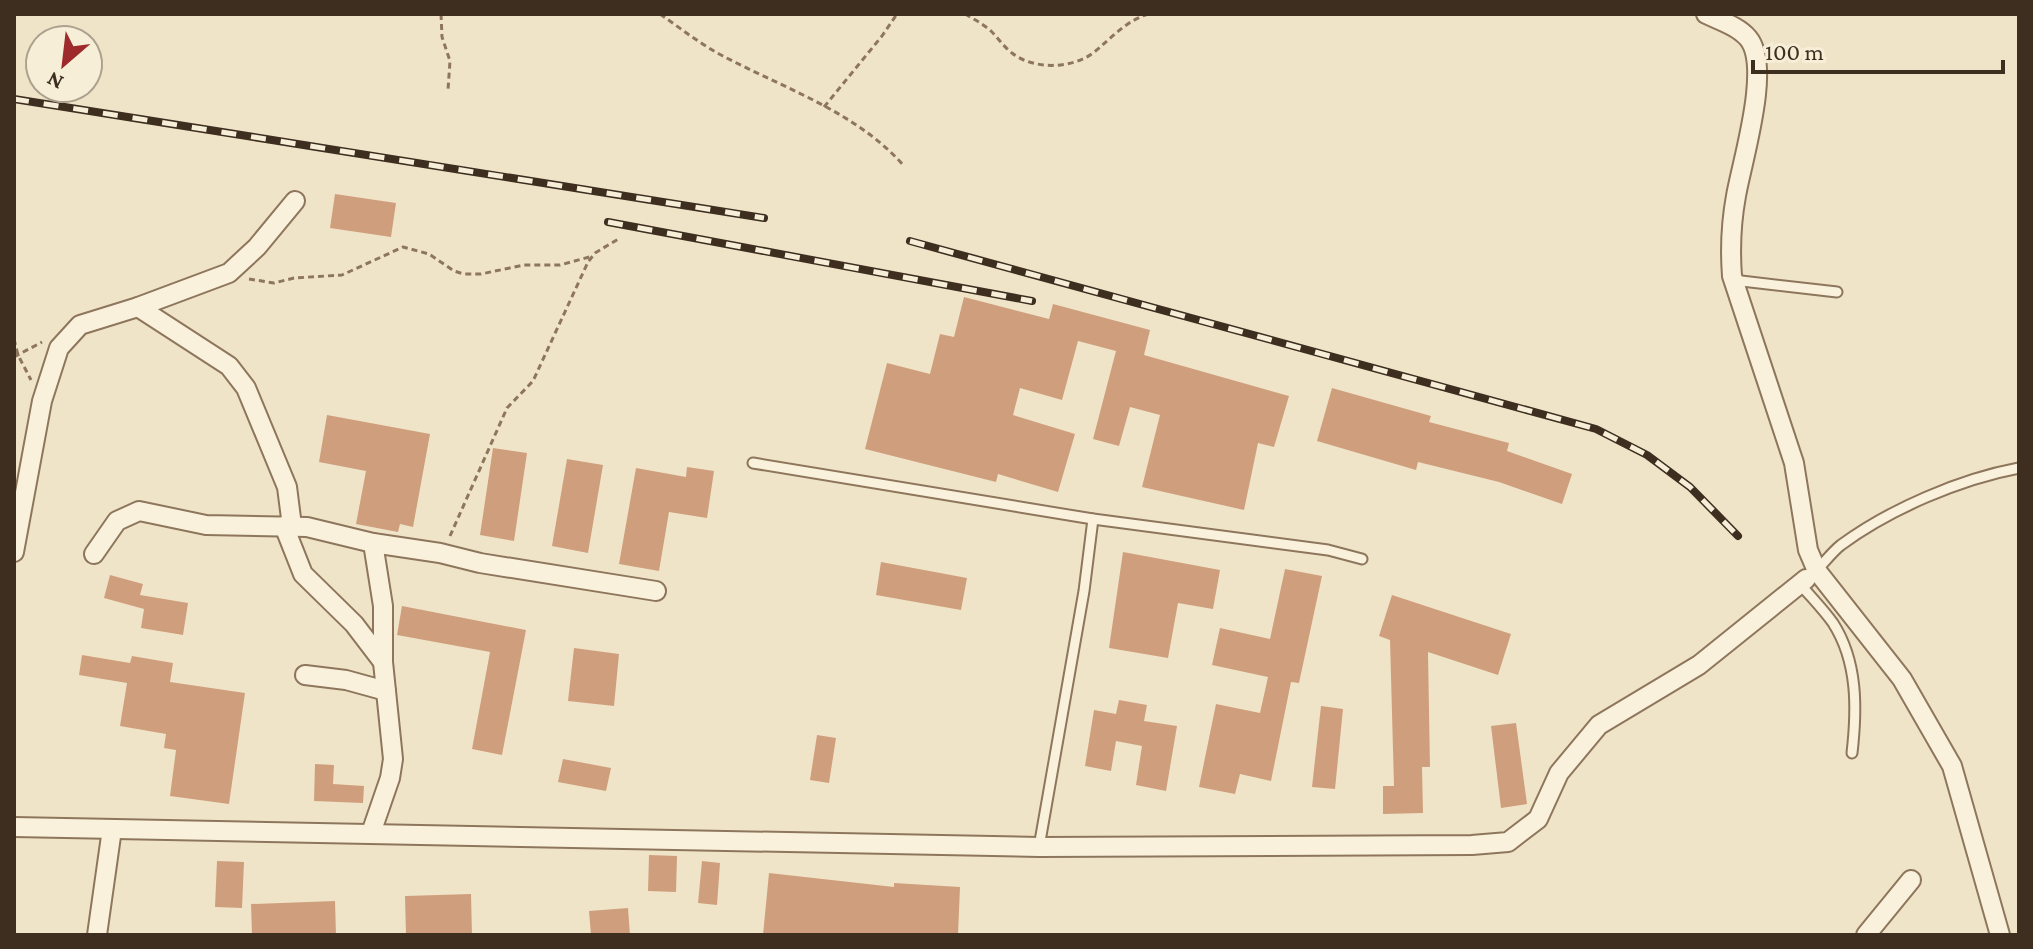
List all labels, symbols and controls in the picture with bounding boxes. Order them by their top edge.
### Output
north arrow [24,24,104,104]
scale bar [1753,24,2003,74]
text: 100 m [1765,38,1824,65]
text: N [42,67,67,96]

